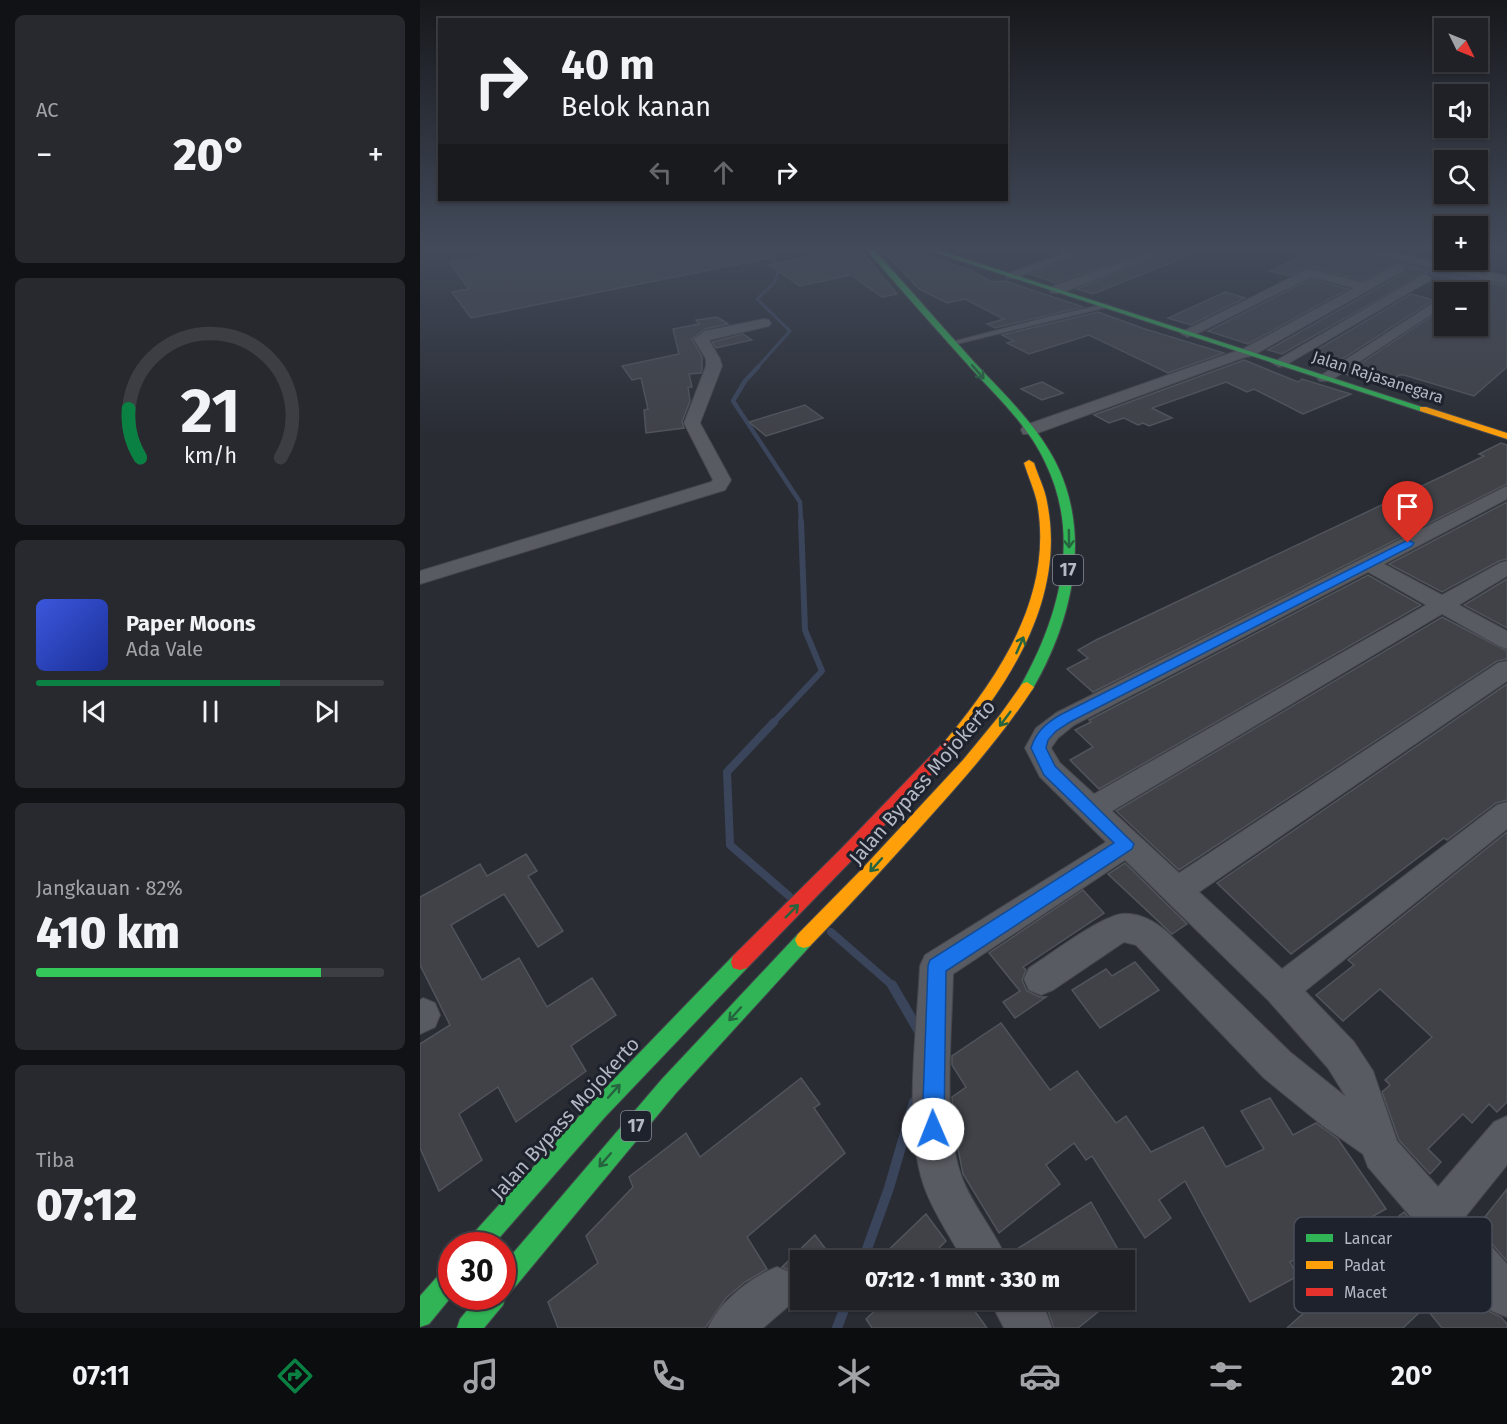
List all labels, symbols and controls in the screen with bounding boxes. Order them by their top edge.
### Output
north arrow [1434,18,1488,72]
map controls [1434,18,1488,336]
text: 40 m [561,40,655,90]
icon: right [462,42,540,120]
button: sound [1434,84,1488,138]
text: Belok kanan [561,91,711,123]
text: AC [36,98,58,122]
text: 20° [173,128,247,182]
text: − [36,135,53,175]
text: + [368,135,384,175]
button: search [1434,150,1488,204]
icon: left [644,156,677,189]
icon: ahead [707,156,740,189]
icon: right [770,156,803,189]
button: + [1434,216,1488,270]
button: − [1434,282,1488,336]
street label: Jalan Rajasanegara [1310,347,1446,407]
one-way arrow [971,365,985,380]
text: 21 [180,375,240,450]
text: km/h [183,444,237,470]
pin [1382,481,1433,543]
icon: arrive [1391,490,1424,523]
one-way arrow [1063,528,1075,548]
road number: 17 [1053,555,1083,585]
text: Paper Moons [126,610,256,637]
text: Ada Vale [126,637,203,661]
one-way arrow [1015,637,1027,655]
icon: previous [78,695,111,728]
icon: pause [194,695,227,728]
icon: next [310,695,343,728]
street label: Jalan Bypass Mojokerto [844,695,1000,869]
one-way arrow [999,711,1012,727]
one-way arrow [869,857,883,872]
text: Jangkauan · 82% [36,876,183,900]
one-way arrow [784,903,799,918]
text: 410 km [36,906,180,960]
one-way arrow [728,1007,742,1022]
street label: Jalan Bypass Mojokerto [486,1032,644,1204]
one-way arrow [607,1084,621,1099]
position arrow [901,1097,965,1161]
road number: 17 [621,1111,651,1141]
text: Tiba [36,1148,75,1172]
one-way arrow [598,1152,612,1167]
text: 07:12 [36,1178,137,1232]
legend [1294,1217,1492,1313]
text: Lancar [1344,1229,1393,1248]
speed limit sign: 30 [438,1232,516,1310]
text: Padat [1344,1256,1385,1275]
text: 07:12 · 1 mnt · 330 m [865,1266,1060,1293]
text: Macet [1344,1283,1387,1302]
icon: directions [274,1355,316,1397]
icon: music [460,1355,502,1397]
icon: phone [647,1355,689,1397]
icon: climate [833,1355,875,1397]
icon: car [1019,1355,1061,1397]
icon: filters [1205,1355,1247,1397]
text: 07:11 [72,1360,130,1392]
text: 20° [1391,1360,1435,1392]

